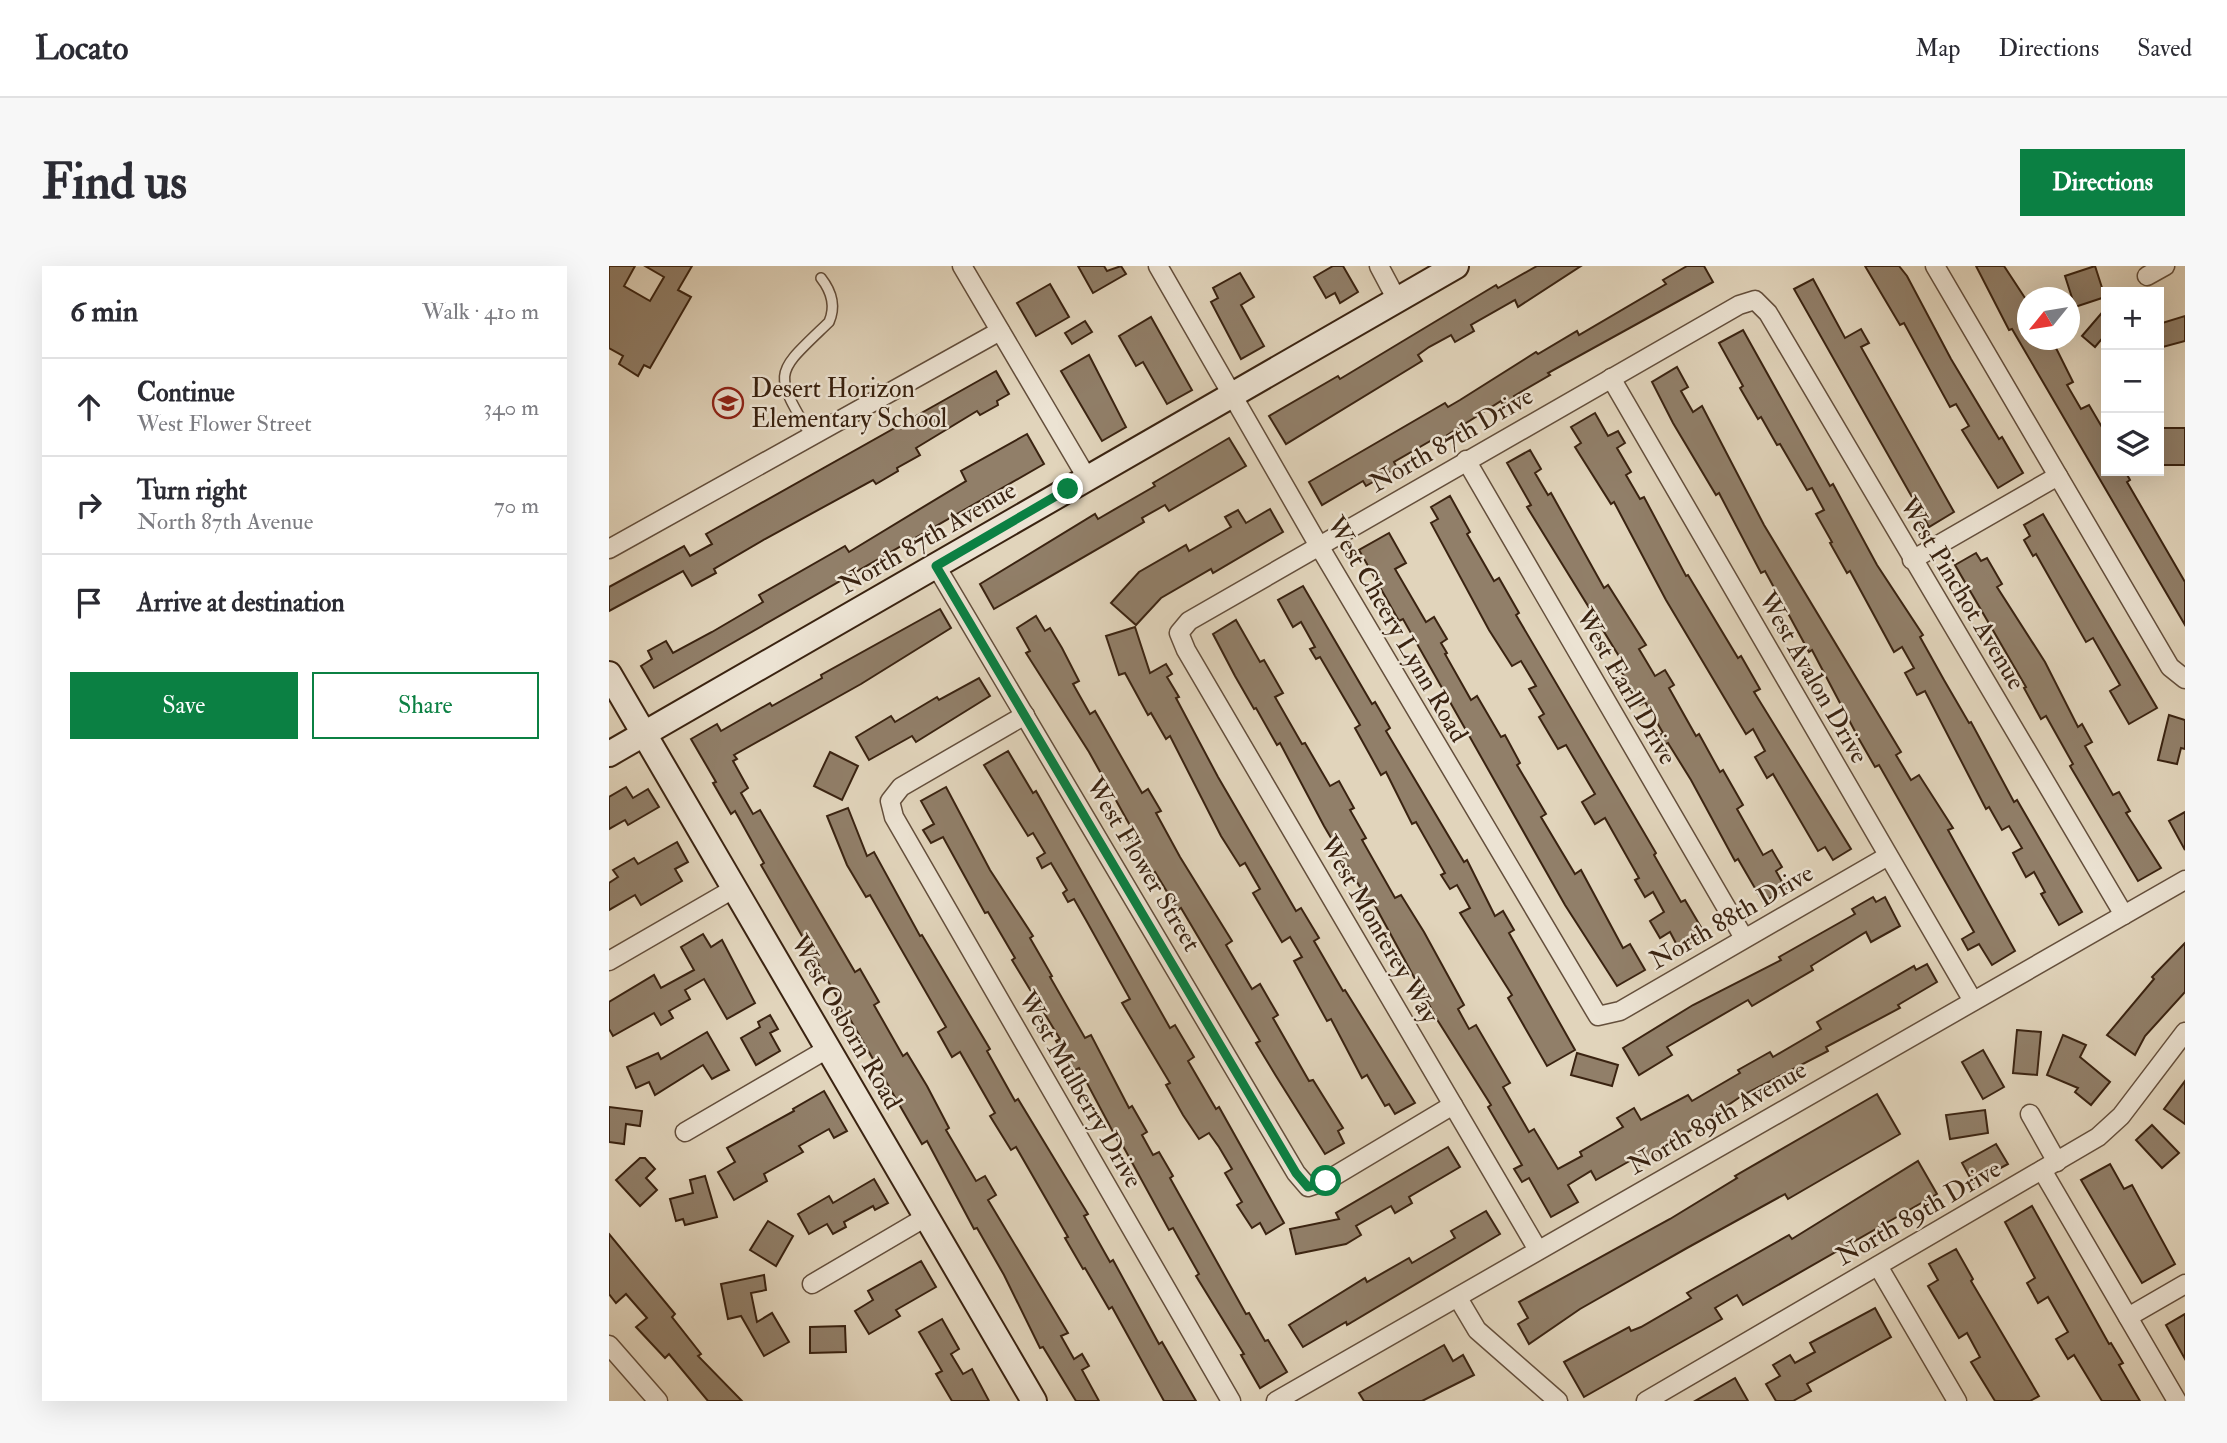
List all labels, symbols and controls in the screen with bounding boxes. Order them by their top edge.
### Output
text: Locato [35,28,128,69]
text: Map [1915,33,1960,64]
text: Directions [1998,33,2099,64]
text: Saved [2137,33,2192,64]
button: Directions [2020,149,2185,216]
text: Find us [42,152,187,213]
north arrow [2017,287,2080,350]
map controls [2101,287,2164,476]
button: + [2101,287,2164,350]
text: 6 min [70,293,138,330]
text: Walk · 410 m [422,297,539,326]
button: − [2101,350,2164,413]
place label: Desert Horizon Elementary School [751,373,948,435]
text: Continue [137,377,235,409]
street label: North 87th Drive [1364,380,1539,500]
school or university icon: Desert Horizon Elementary School [711,386,745,420]
icon: ahead [70,388,108,426]
text: 340 m [483,393,539,422]
text: West Flower Street [137,409,312,438]
button: layers [2101,413,2164,476]
route end [1052,473,1083,504]
street label: North 87th Avenue [833,474,1022,602]
text: Turn right [137,475,247,507]
icon: right [70,486,108,524]
text: 70 m [494,491,539,520]
street label: West Pinchot Avenue [1892,491,2032,696]
text: North 87th Avenue [137,507,313,536]
street label: West Cheery Lynn Road [1319,510,1475,748]
icon: arrive [70,584,108,622]
street label: West Avalon Drive [1751,585,1875,769]
text: Arrive at destination [137,587,345,619]
street label: West Earll Drive [1568,602,1684,770]
button: Save [70,672,298,739]
button: Share [312,672,539,739]
street label: West Flower Street [1078,771,1208,957]
street label: West Monterey Way [1312,829,1446,1029]
street label: North 88th Drive [1644,857,1819,977]
street label: West Osborn Road [783,929,909,1116]
street label: West Mulberry Drive [1010,985,1150,1194]
street label: North 89th Avenue [1623,1054,1813,1182]
street label: North 89th Drive [1830,1153,2007,1273]
route start [1310,1165,1341,1196]

